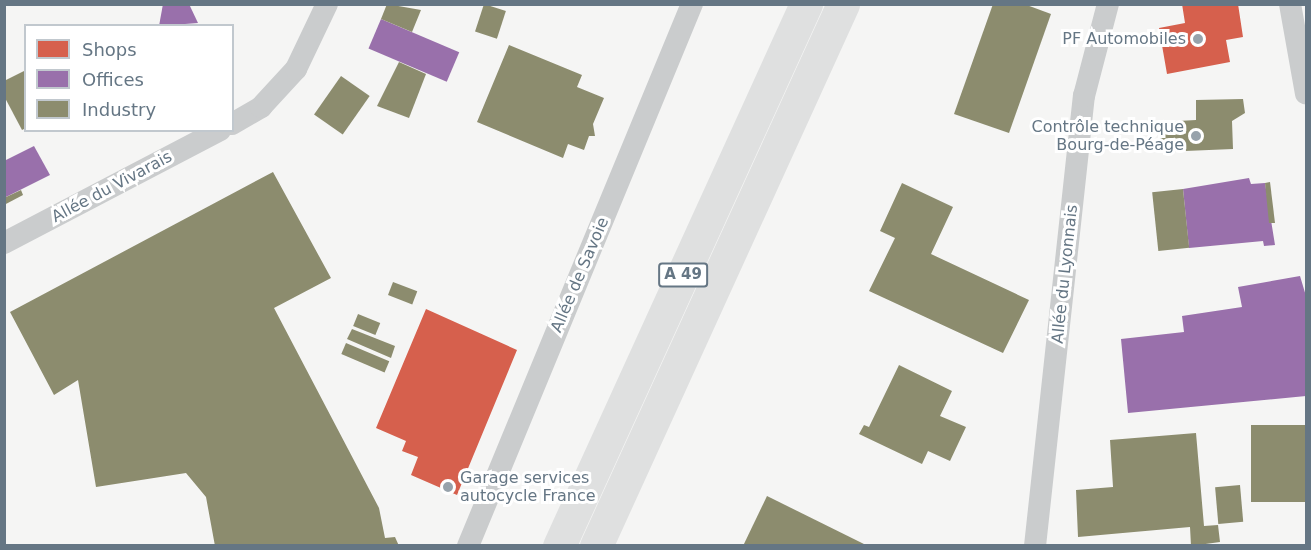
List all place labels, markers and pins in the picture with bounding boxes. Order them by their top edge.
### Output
place label: PF Automobiles [1062,29,1186,49]
marker: PF Automobiles [1191,32,1205,46]
place label: Contrôle technique Bourg-de-Péage [1031,117,1184,155]
marker: Contrôle technique Bourg-de-Péage [1189,129,1203,143]
place label: Garage services autocycle France [460,468,596,506]
marker: Garage services autocycle France [441,480,455,494]

